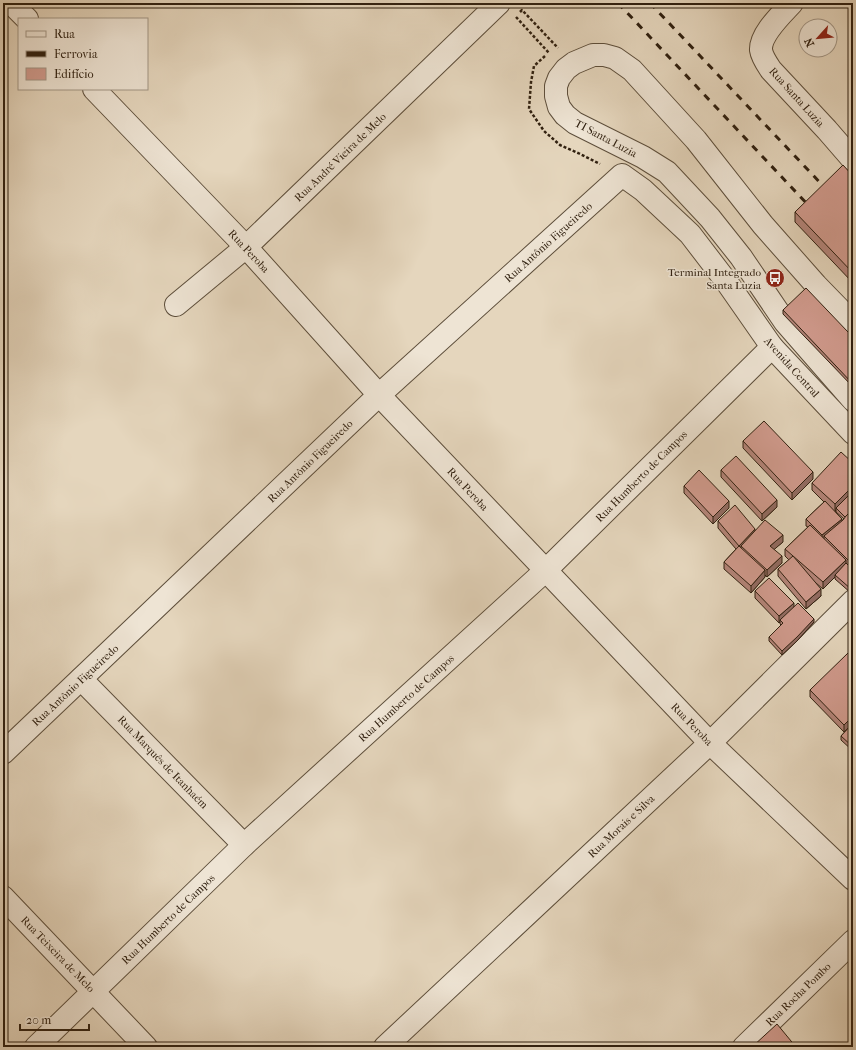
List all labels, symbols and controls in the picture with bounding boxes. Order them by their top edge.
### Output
legend [18,18,148,90]
north arrow [798,18,838,58]
text: Rua [54,27,75,41]
text: N [802,35,817,49]
text: Ferrovia [54,47,98,61]
street label: Rua Santa Luzia [766,65,827,131]
text: Edifício [54,67,94,81]
street label: Rua André Vieira de Melo [292,110,389,204]
street label: TI Santa Luzia [572,117,640,161]
street label: Rua Antônio Figueiredo [502,199,595,285]
street label: Rua Peroba [225,227,273,276]
place label: Terminal Integrado Santa Luzia [668,266,762,292]
bus stop icon: Terminal Integrado Santa Luzia [764,267,786,289]
street label: Avenida Central [761,334,822,400]
street label: Rua Antônio Figueiredo [265,417,356,505]
street label: Rua Humberto de Campos [593,428,690,525]
street label: Rua Peroba [444,465,492,514]
street label: Rua Antônio Figueiredo [29,642,122,729]
street label: Rua Humberto de Campos [356,652,457,745]
street label: Rua Peroba [668,700,716,749]
street label: Rua Marquês de Itanhaém [115,713,211,812]
street label: Rua Morais e Silva [585,792,658,861]
street label: Rua Humberto de Campos [119,872,218,967]
street label: Rua Teixeira de Melo [18,914,98,995]
street label: Rua Rocha Pombo [763,960,834,1029]
scale bar [20,1006,89,1032]
text: 20 m [26,1013,51,1027]

